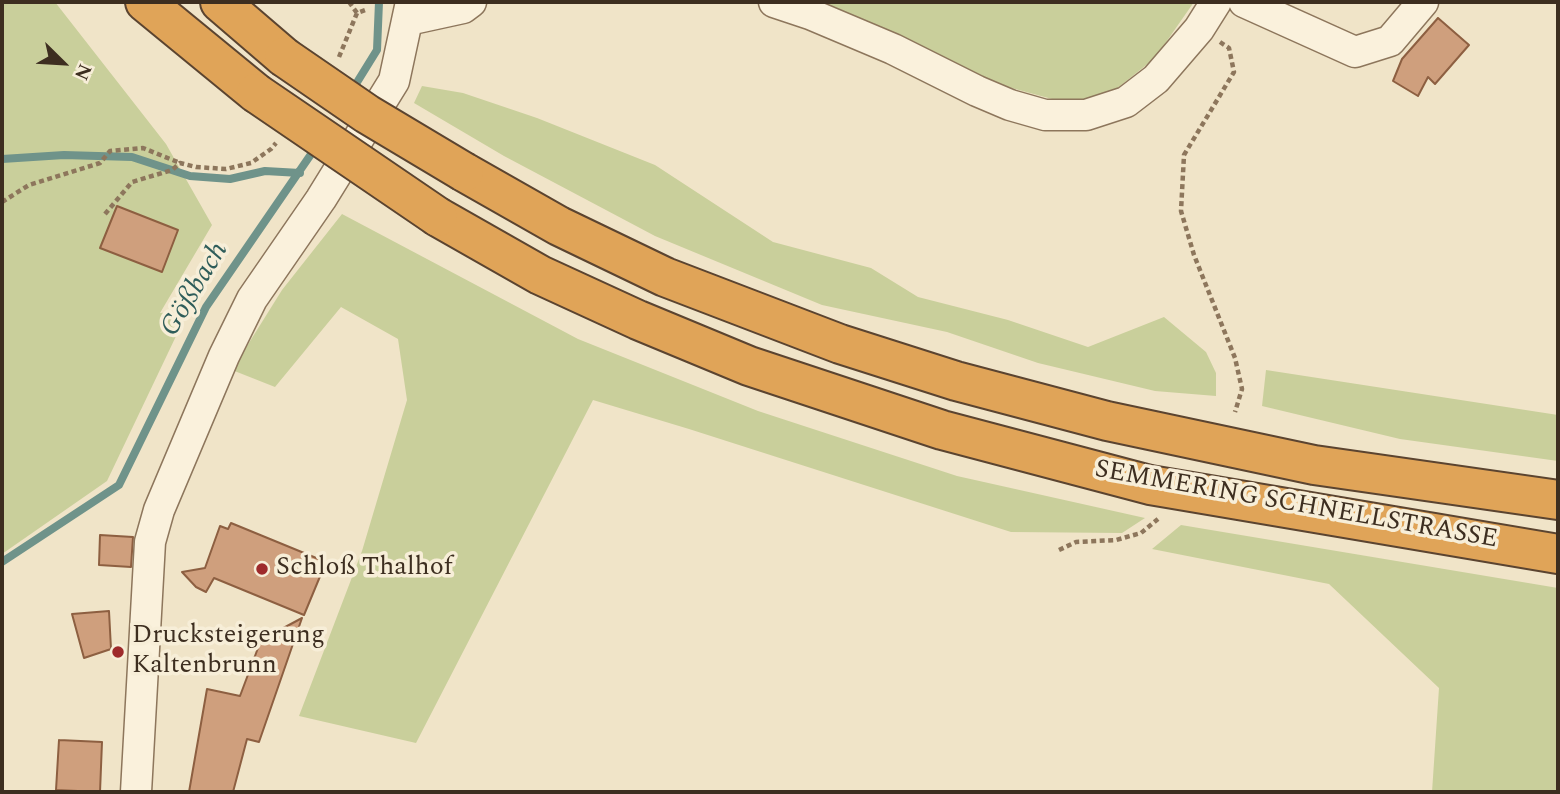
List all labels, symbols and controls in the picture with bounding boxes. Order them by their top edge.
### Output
north arrow [28,28,98,98]
text: N [66,59,99,85]
water label: Gößbach [155,237,237,343]
street label: SEMMERING SCHNELLSTRASSE [1092,455,1500,557]
place label: Schloß Thalhof [276,553,453,585]
marker: Schloß Thalhof [254,561,270,577]
place label: Drucksteigerung Kaltenbrunn [132,621,325,682]
marker: Drucksteigerung Kaltenbrunn [110,644,126,660]

